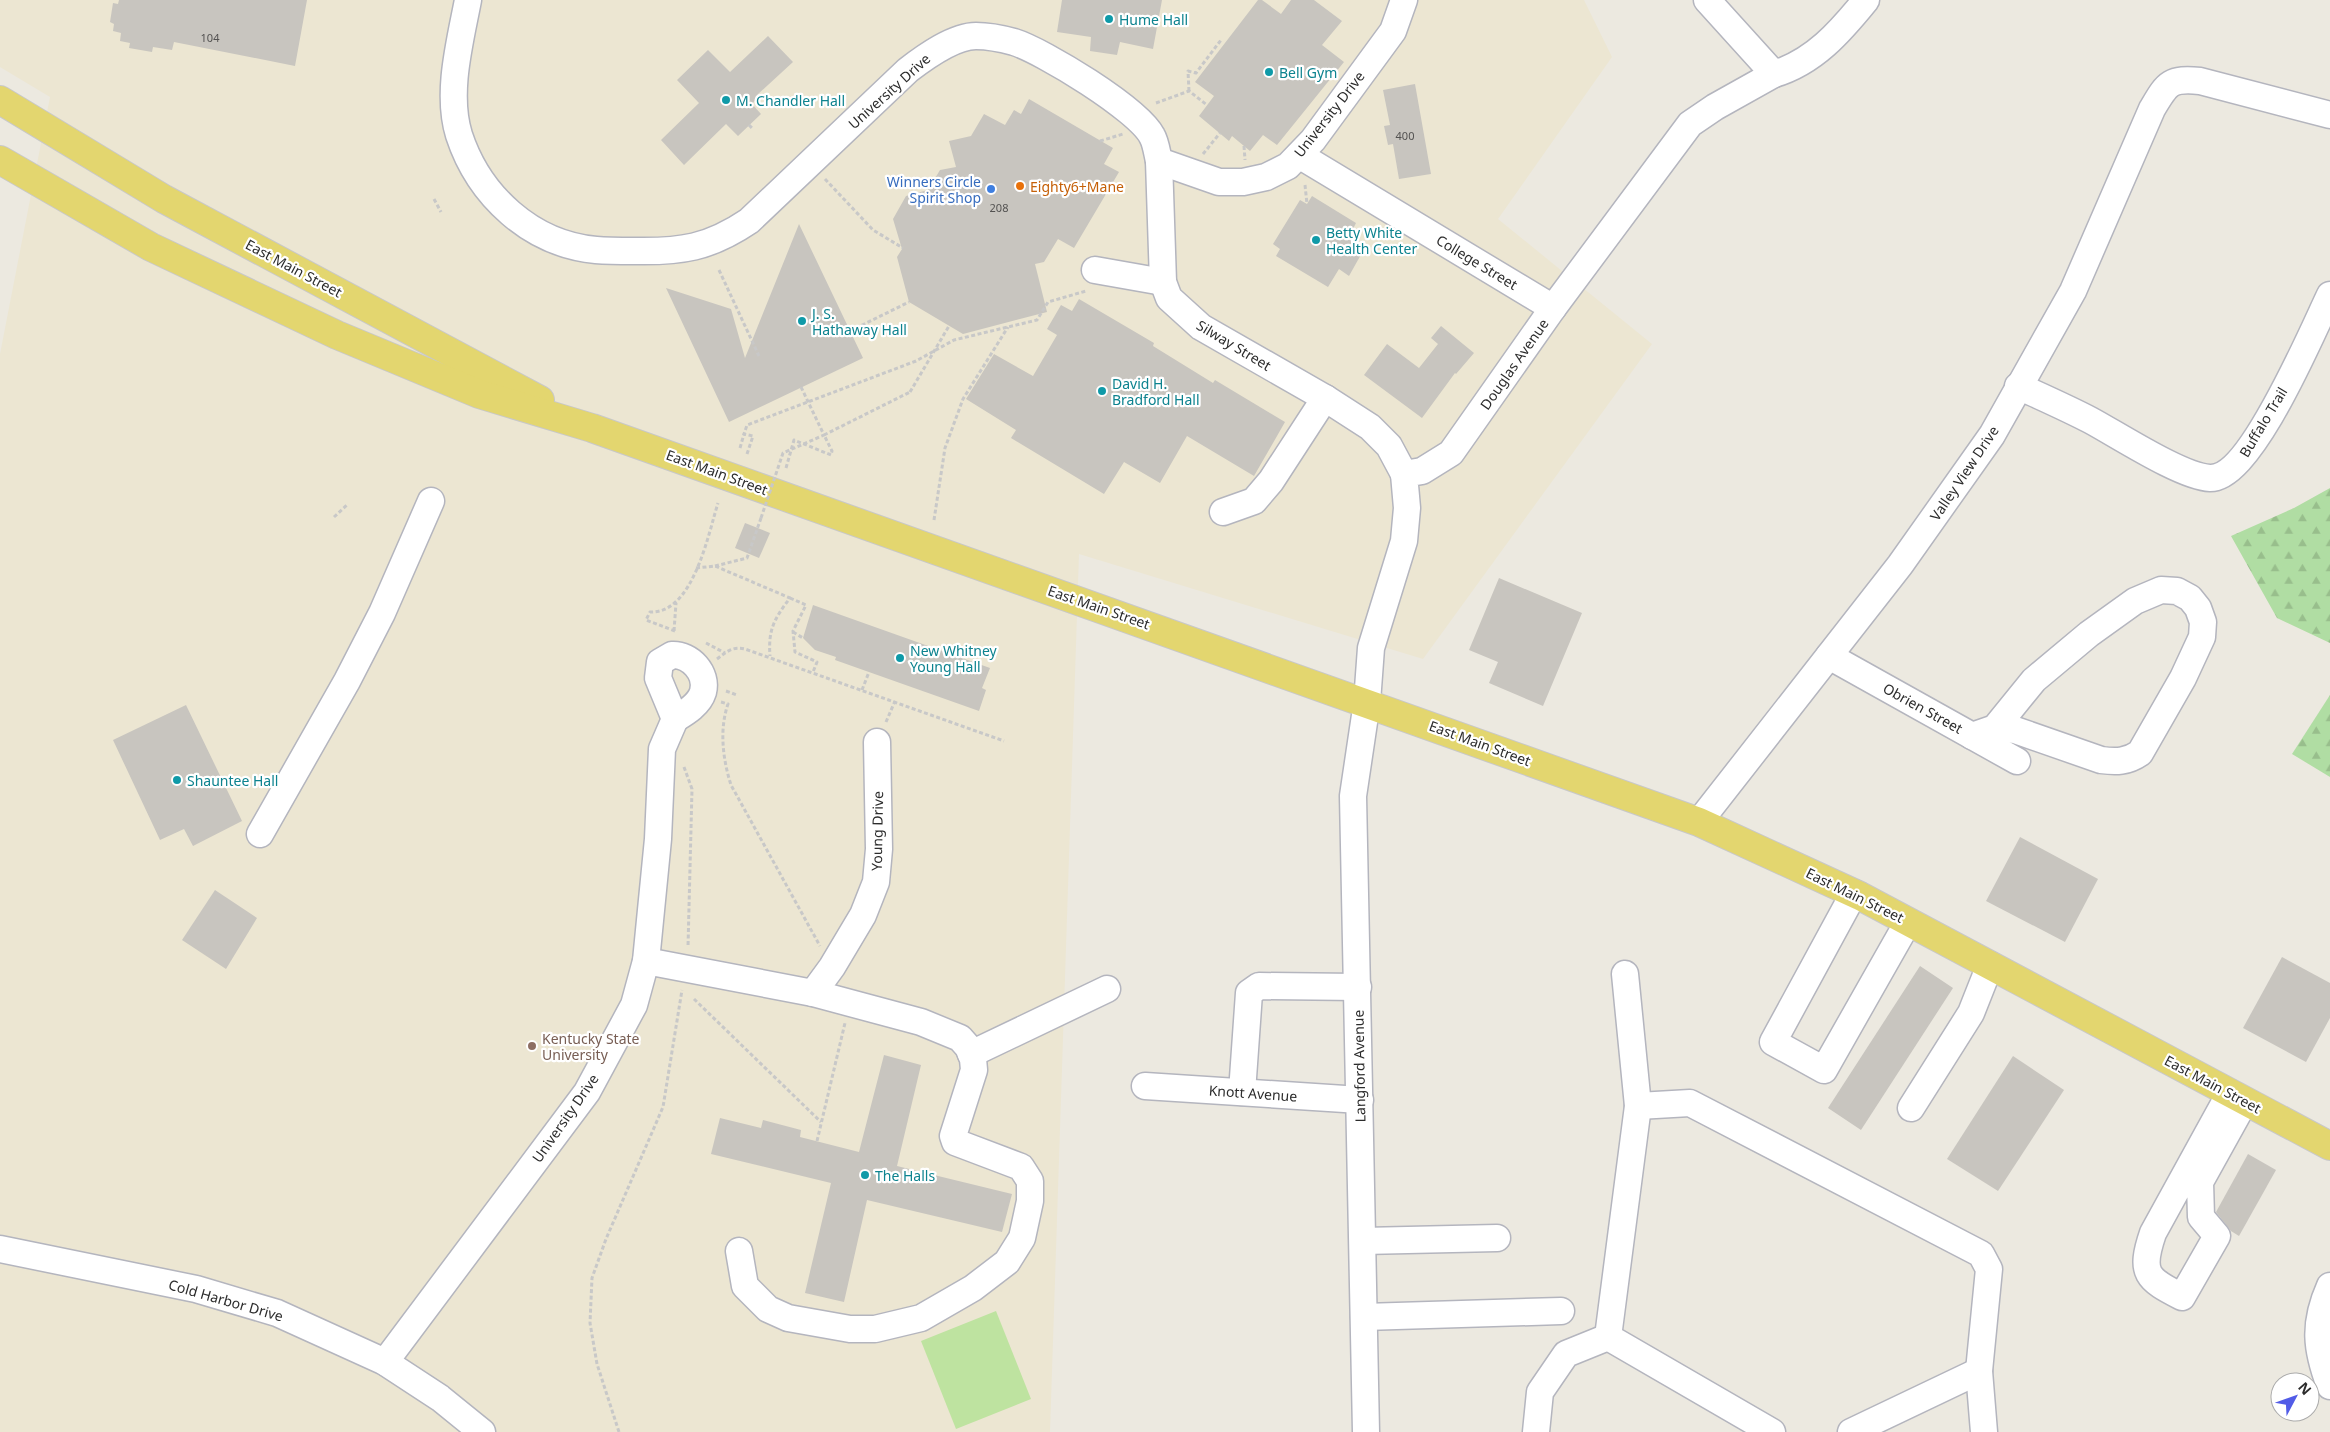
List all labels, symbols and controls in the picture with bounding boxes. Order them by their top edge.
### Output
place label: Hume Hall [1119,10,1188,29]
marker: Hume Hall [1103,13,1115,25]
house number: 104 [201,30,220,45]
street label: University Drive [844,49,934,133]
place label: Bell Gym [1279,63,1337,82]
marker: Bell Gym [1263,66,1275,78]
street label: University Drive [1289,67,1369,161]
place label: M. Chandler Hall [736,91,845,110]
marker: M. Chandler Hall [720,94,732,106]
house number: 400 [1396,128,1414,143]
place label: Winners Circle Spirit Shop [887,172,981,207]
place label: Eighty6+Mane [1030,177,1124,196]
marker: Eighty6+Mane [1014,180,1026,192]
marker: Winners Circle Spirit Shop [985,183,997,195]
house number: 208 [990,200,1008,215]
place label: Betty White Health Center [1326,223,1417,258]
street label: College Street [1433,230,1521,294]
marker: Betty White Health Center [1310,234,1322,246]
street label: East Main Street [242,235,346,301]
place label: J. S. Hathaway Hall [810,304,907,339]
marker: J. S. Hathaway Hall [796,315,808,327]
street label: Silway Street [1193,315,1275,375]
street label: Douglas Avenue [1476,315,1553,413]
place label: David H. Bradford Hall [1112,374,1200,409]
street label: Buffalo Trail [2235,383,2291,461]
marker: David H. Bradford Hall [1096,385,1108,397]
street label: Valley View Drive [1925,422,2003,524]
street label: East Main Street [664,445,770,499]
street label: East Main Street [1046,581,1152,633]
place label: New Whitney Young Hall [910,641,998,676]
marker: New Whitney Young Hall [894,652,906,664]
street label: Obrien Street [1880,678,1966,738]
street label: East Main Street [1427,716,1533,770]
place label: Shauntee Hall [187,771,278,790]
marker: Shauntee Hall [171,774,183,786]
street label: Young Drive [867,791,887,871]
street label: East Main Street [1803,863,1907,927]
street label: Langford Avenue [1349,1009,1369,1122]
place label: Kentucky State University [542,1029,640,1064]
marker: Kentucky State University [526,1040,538,1052]
street label: East Main Street [2161,1051,2265,1117]
street label: University Drive [527,1070,603,1166]
street label: Knott Avenue [1208,1080,1298,1106]
place label: The Halls [875,1166,935,1185]
marker: The Halls [859,1169,871,1181]
street label: Cold Harbor Drive [167,1275,286,1325]
north arrow [2270,1372,2320,1422]
text: N [2294,1378,2316,1399]

